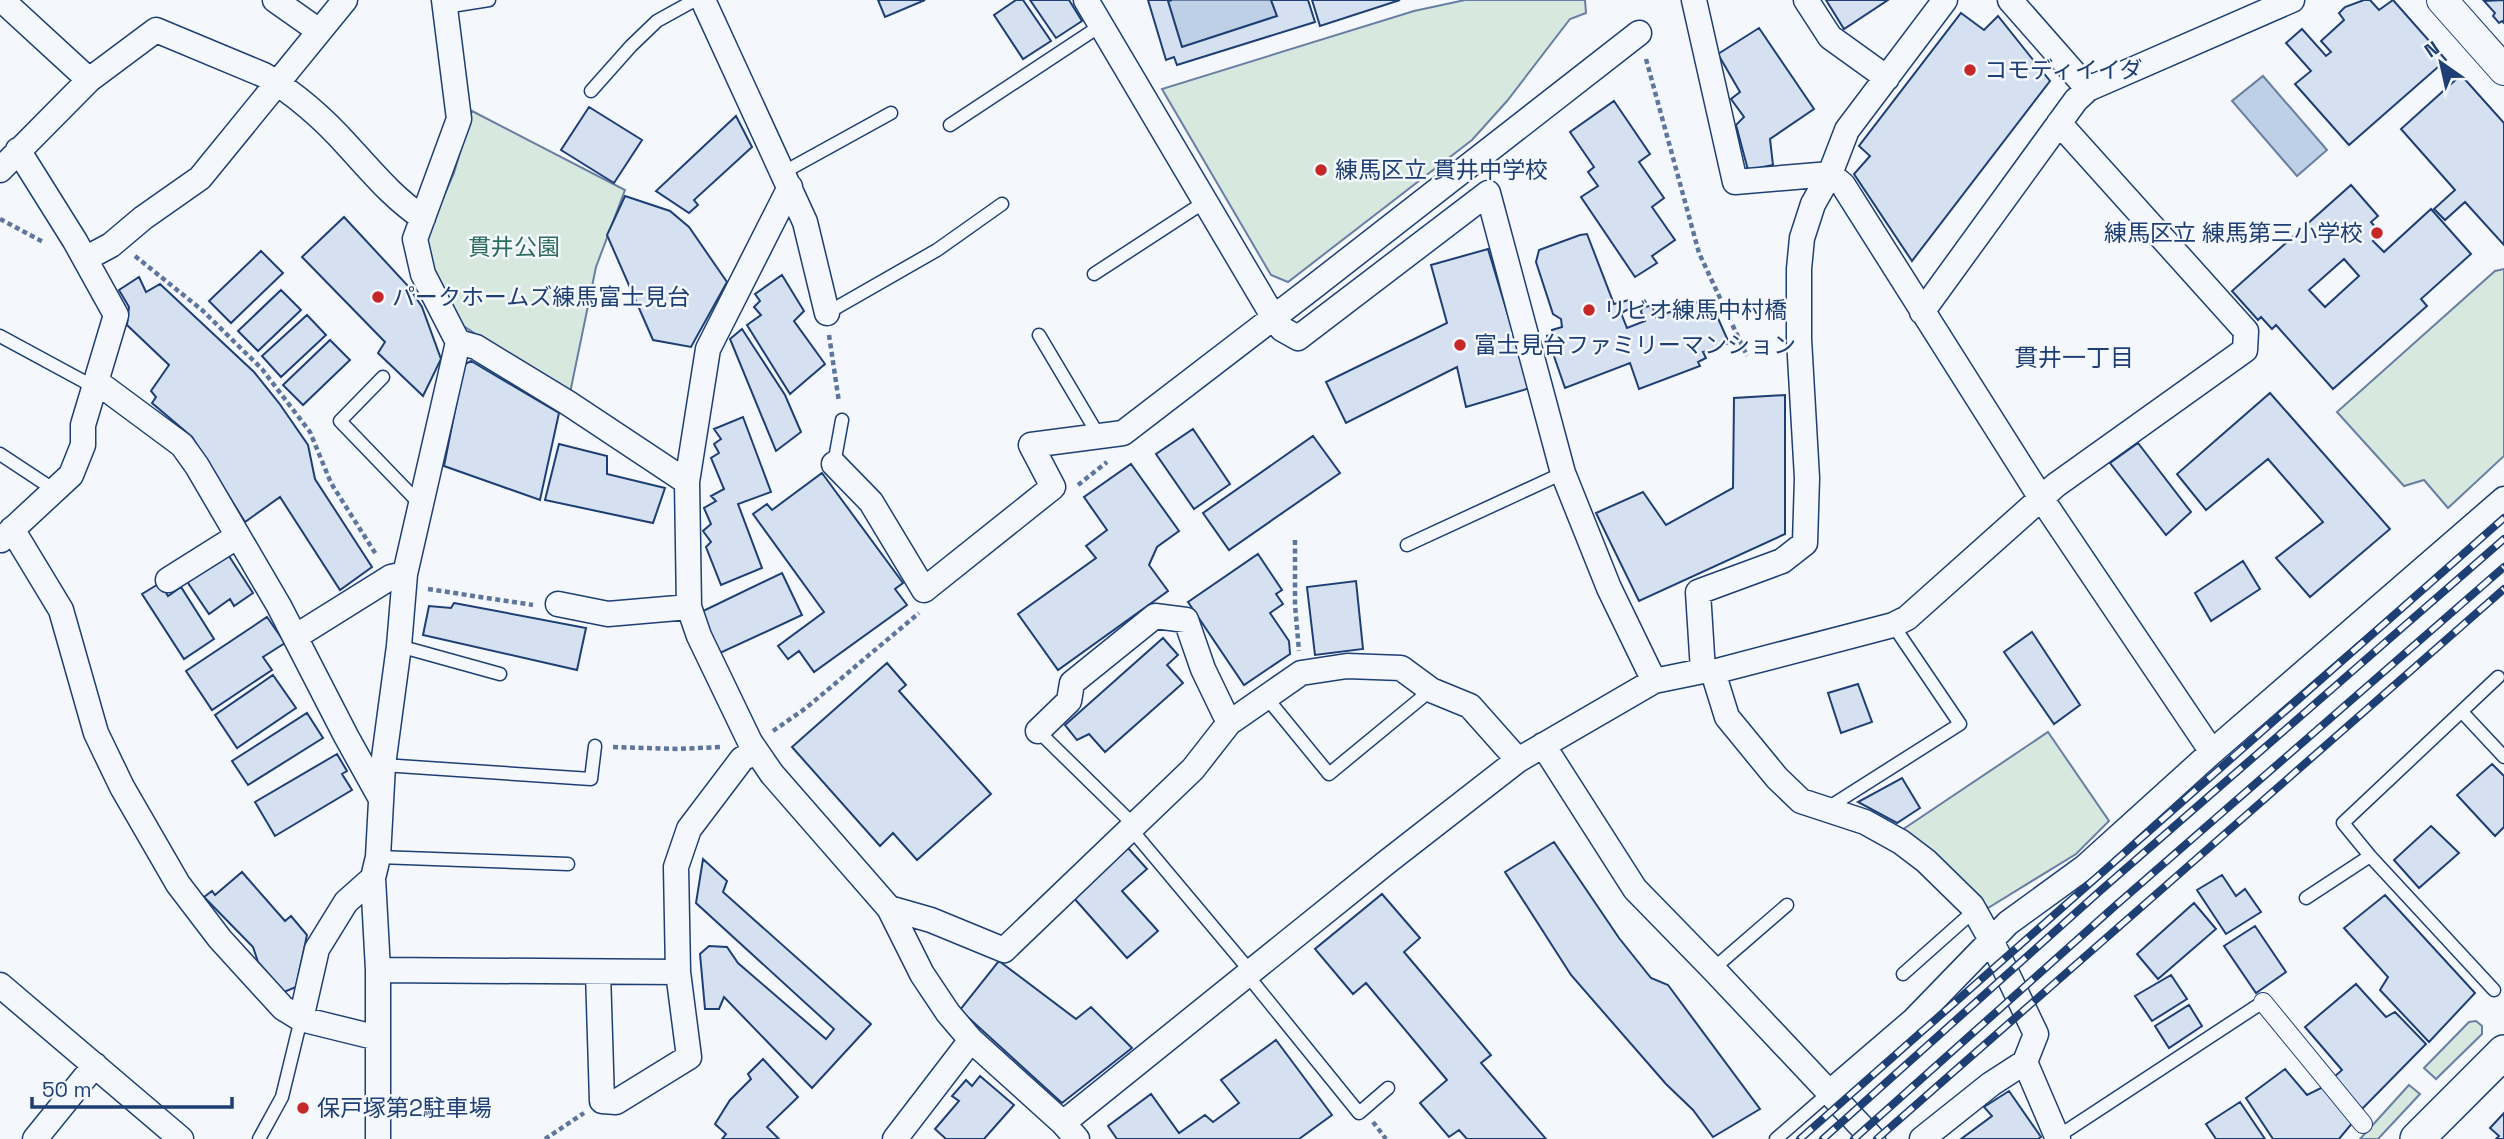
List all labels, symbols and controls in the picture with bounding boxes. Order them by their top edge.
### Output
north arrow [2406,28,2476,98]
text: N [2420,35,2444,63]
place label: コモディイイダ [1984,55,2142,85]
marker: コモディイイダ [1962,62,1978,78]
place label: 練馬区立 貫井中学校 [1335,155,1548,185]
marker: 練馬区立 貫井中学校 [1313,162,1329,178]
place label: 練馬区立 練馬第三小学校 [2104,218,2363,248]
marker: 練馬区立 練馬第三小学校 [2369,225,2385,241]
park label: 貫井公園 [468,232,560,262]
place label: パークホームズ練馬富士見台 [392,282,690,312]
marker: パークホームズ練馬富士見台 [370,289,386,305]
place label: リビオ練馬中村橋 [1603,295,1787,325]
marker: リビオ練馬中村橋 [1581,302,1597,318]
place label: 富士見台ファミリーマンション [1474,330,1796,360]
marker: 富士見台ファミリーマンション [1452,337,1468,353]
district label: 貫井一丁目 [2014,342,2134,373]
scale bar [32,1066,231,1110]
text: 50 m [42,1076,92,1103]
place label: 保戸塚第2駐車場 [317,1093,492,1123]
marker: 保戸塚第2駐車場 [295,1100,311,1116]

